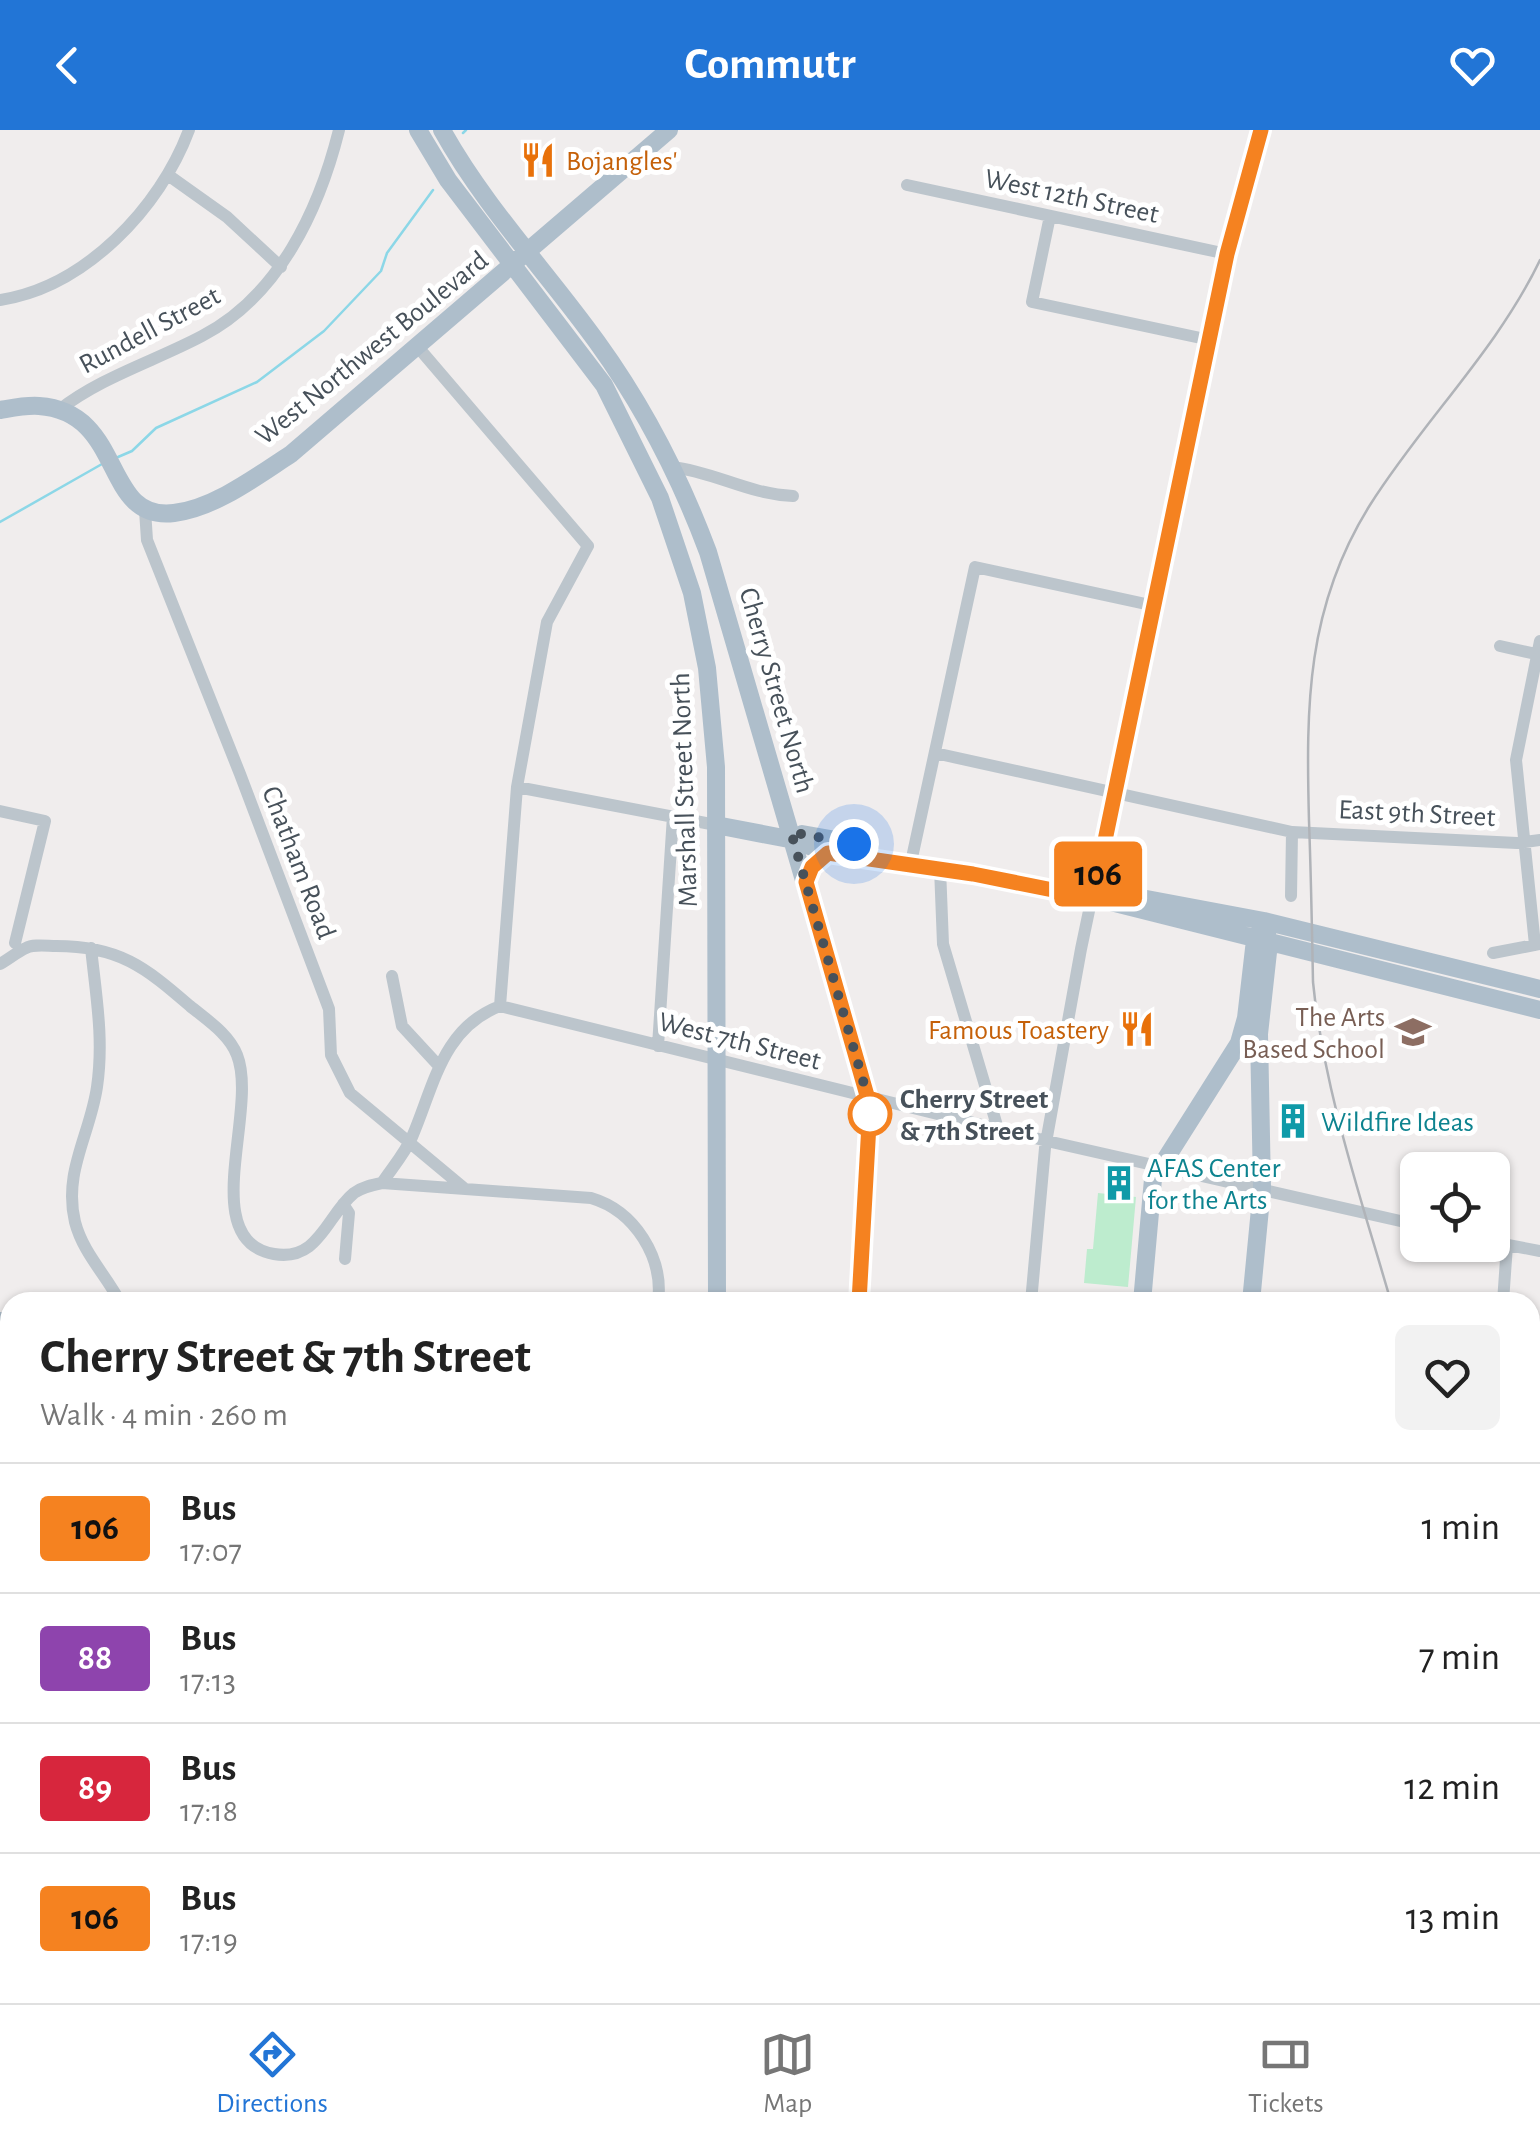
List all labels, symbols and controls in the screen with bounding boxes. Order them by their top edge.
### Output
icon: back [40,38,95,93]
icon: heart [1445,38,1500,93]
text: Commutr [684,42,856,87]
restaurant icon: Bojangles' [519,141,557,179]
place label: Bojangles' [566,148,678,176]
street label: West 12th Street [982,165,1161,229]
street label: West Northwest Boulevard [251,246,494,451]
street label: Rundell Street [75,282,225,380]
street label: Cherry Street North [733,585,819,796]
street label: Marshall Street North [667,672,703,908]
street label: Chatham Road [256,783,340,943]
street label: East 9th Street [1338,796,1496,832]
your location [829,819,879,869]
line badge: 106 [1040,842,1156,906]
text: 106 [1074,857,1122,892]
place label: The Arts Based School [1242,1004,1385,1064]
street label: West 7th Street [655,1008,824,1076]
restaurant icon: Famous Toastery [1118,1010,1156,1048]
school or university icon: The Arts Based School [1394,1013,1432,1051]
place label: Famous Toastery [928,1017,1109,1045]
place label: Cherry Street & 7th Street [900,1086,1049,1146]
marker: Cherry Street & 7th Street [849,1093,891,1135]
building icon: Wildfire Ideas [1274,1102,1312,1140]
place label: Wildfire Ideas [1321,1109,1474,1137]
map controls [1400,1152,1510,1262]
button: locate [1400,1152,1510,1262]
place label: AFAS Center for the Arts [1147,1155,1281,1215]
building icon: AFAS Center for the Arts [1100,1164,1138,1202]
button: heart [1395,1325,1500,1430]
text: Cherry Street & 7th Street [40,1334,531,1382]
text: Walk · 4 min · 260 m [40,1399,288,1431]
text: Bus [180,1490,236,1528]
text: 1 min [1421,1509,1500,1547]
text: 106 [71,1511,119,1546]
text: 17:07 [180,1535,242,1567]
text: Bus [180,1620,236,1658]
text: 7 min [1419,1639,1500,1677]
text: 88 [78,1641,112,1676]
text: 17:13 [180,1665,236,1697]
text: Bus [180,1750,236,1788]
text: 12 min [1404,1769,1500,1807]
text: 89 [78,1771,112,1806]
text: 17:18 [180,1795,238,1827]
text: Bus [180,1880,236,1918]
text: 13 min [1406,1899,1500,1937]
text: 106 [71,1901,119,1936]
text: 17:19 [180,1925,238,1957]
tab: Directions [216,2027,328,2121]
tab: Map [760,2027,815,2121]
tab: Tickets [1248,2027,1324,2121]

